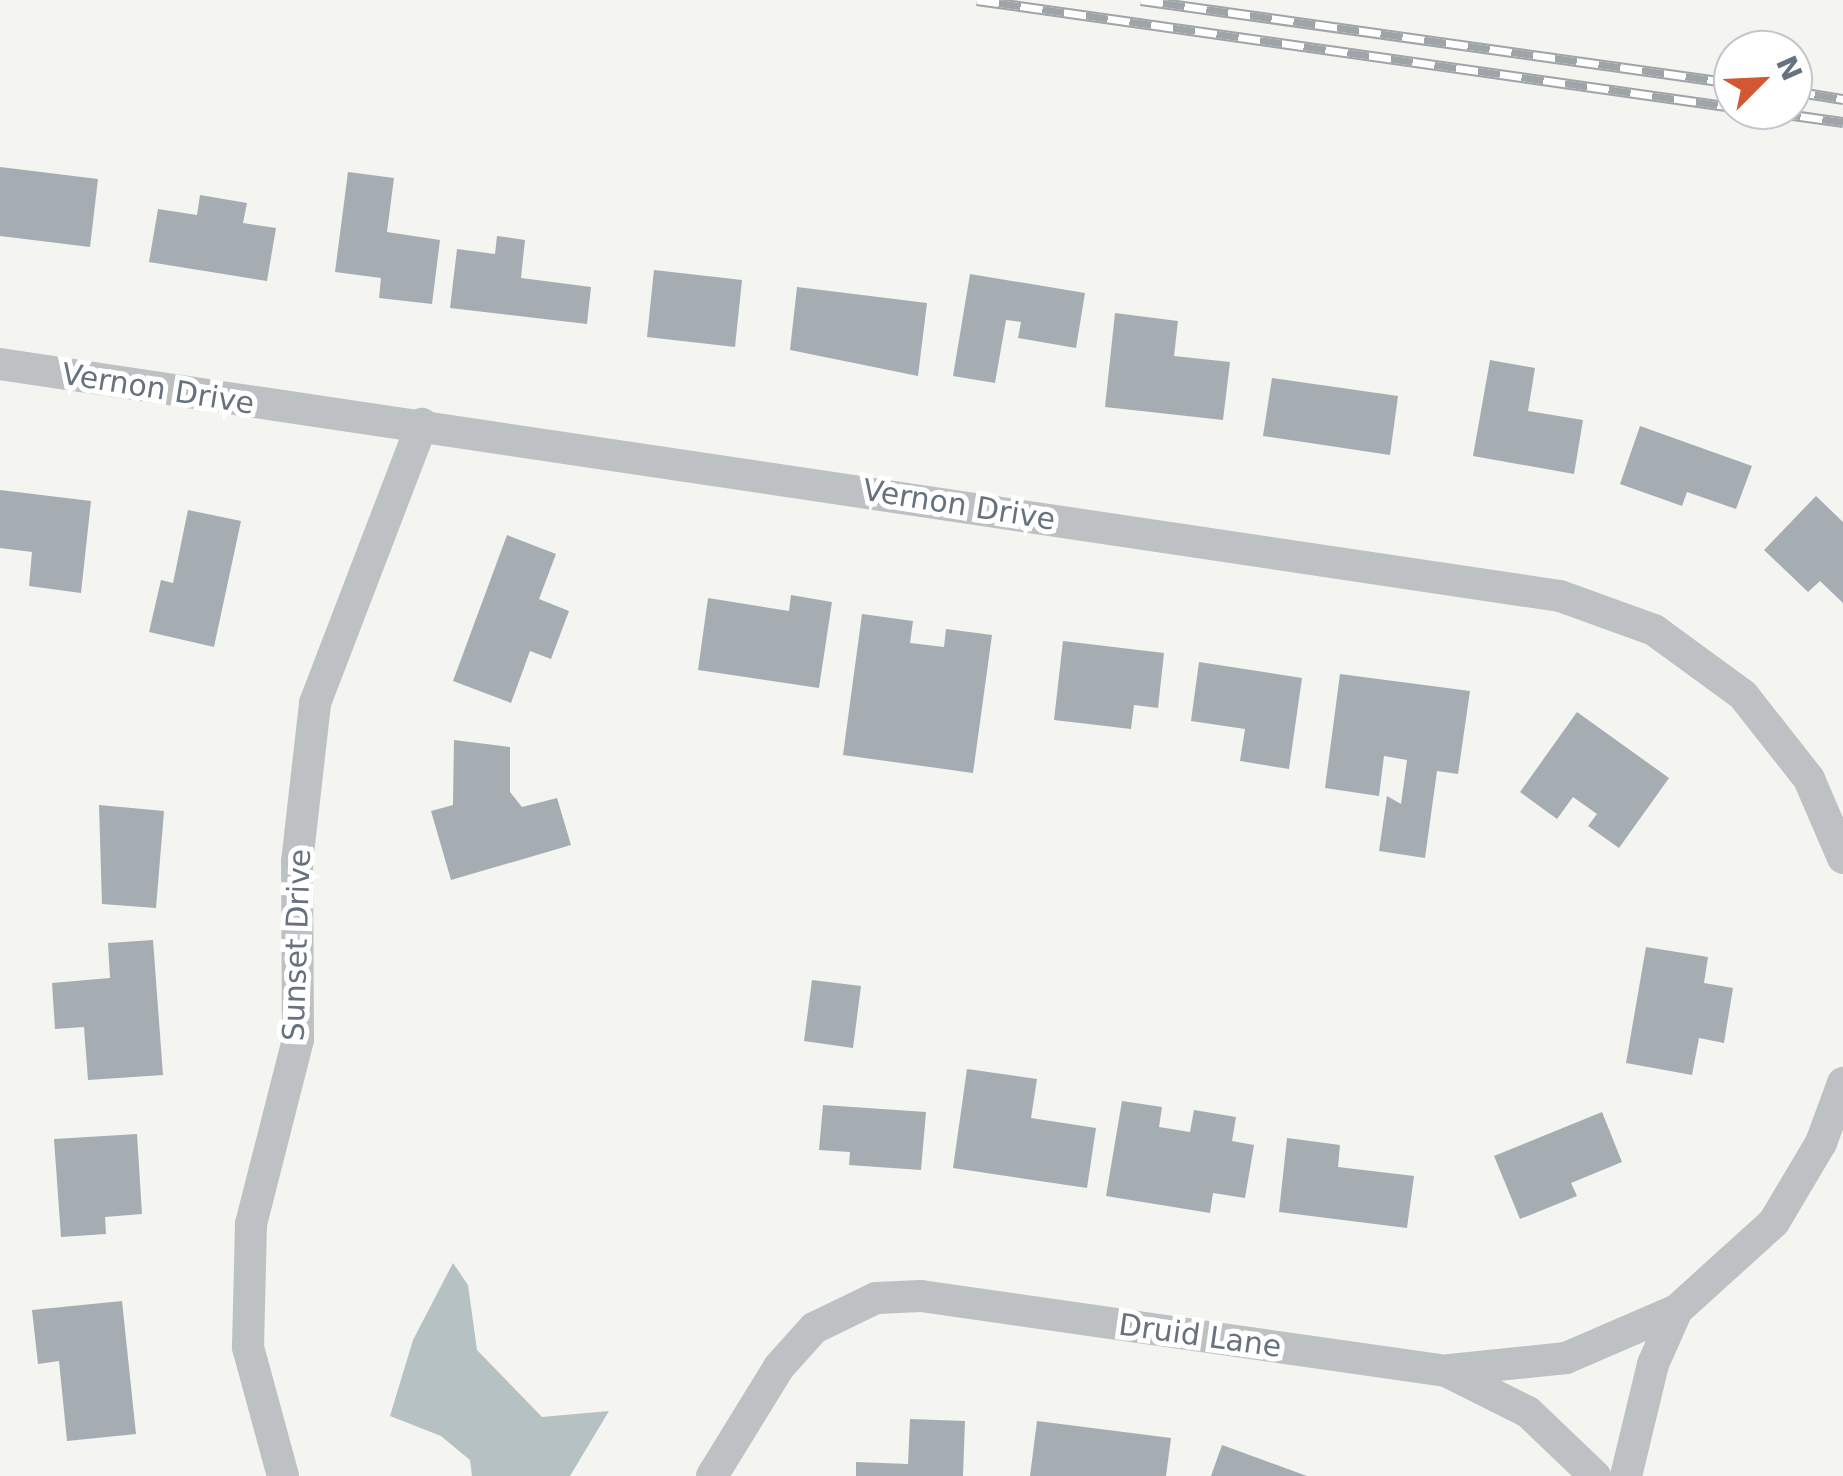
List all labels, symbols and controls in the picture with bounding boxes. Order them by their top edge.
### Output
north arrow [1713,30,1813,130]
text: N [1769,51,1809,86]
street label: Vernon Drive [59,356,257,422]
street label: Vernon Drive [860,472,1058,538]
street label: Sunset Drive [276,848,318,1042]
street label: Druid Lane [1116,1307,1284,1365]

